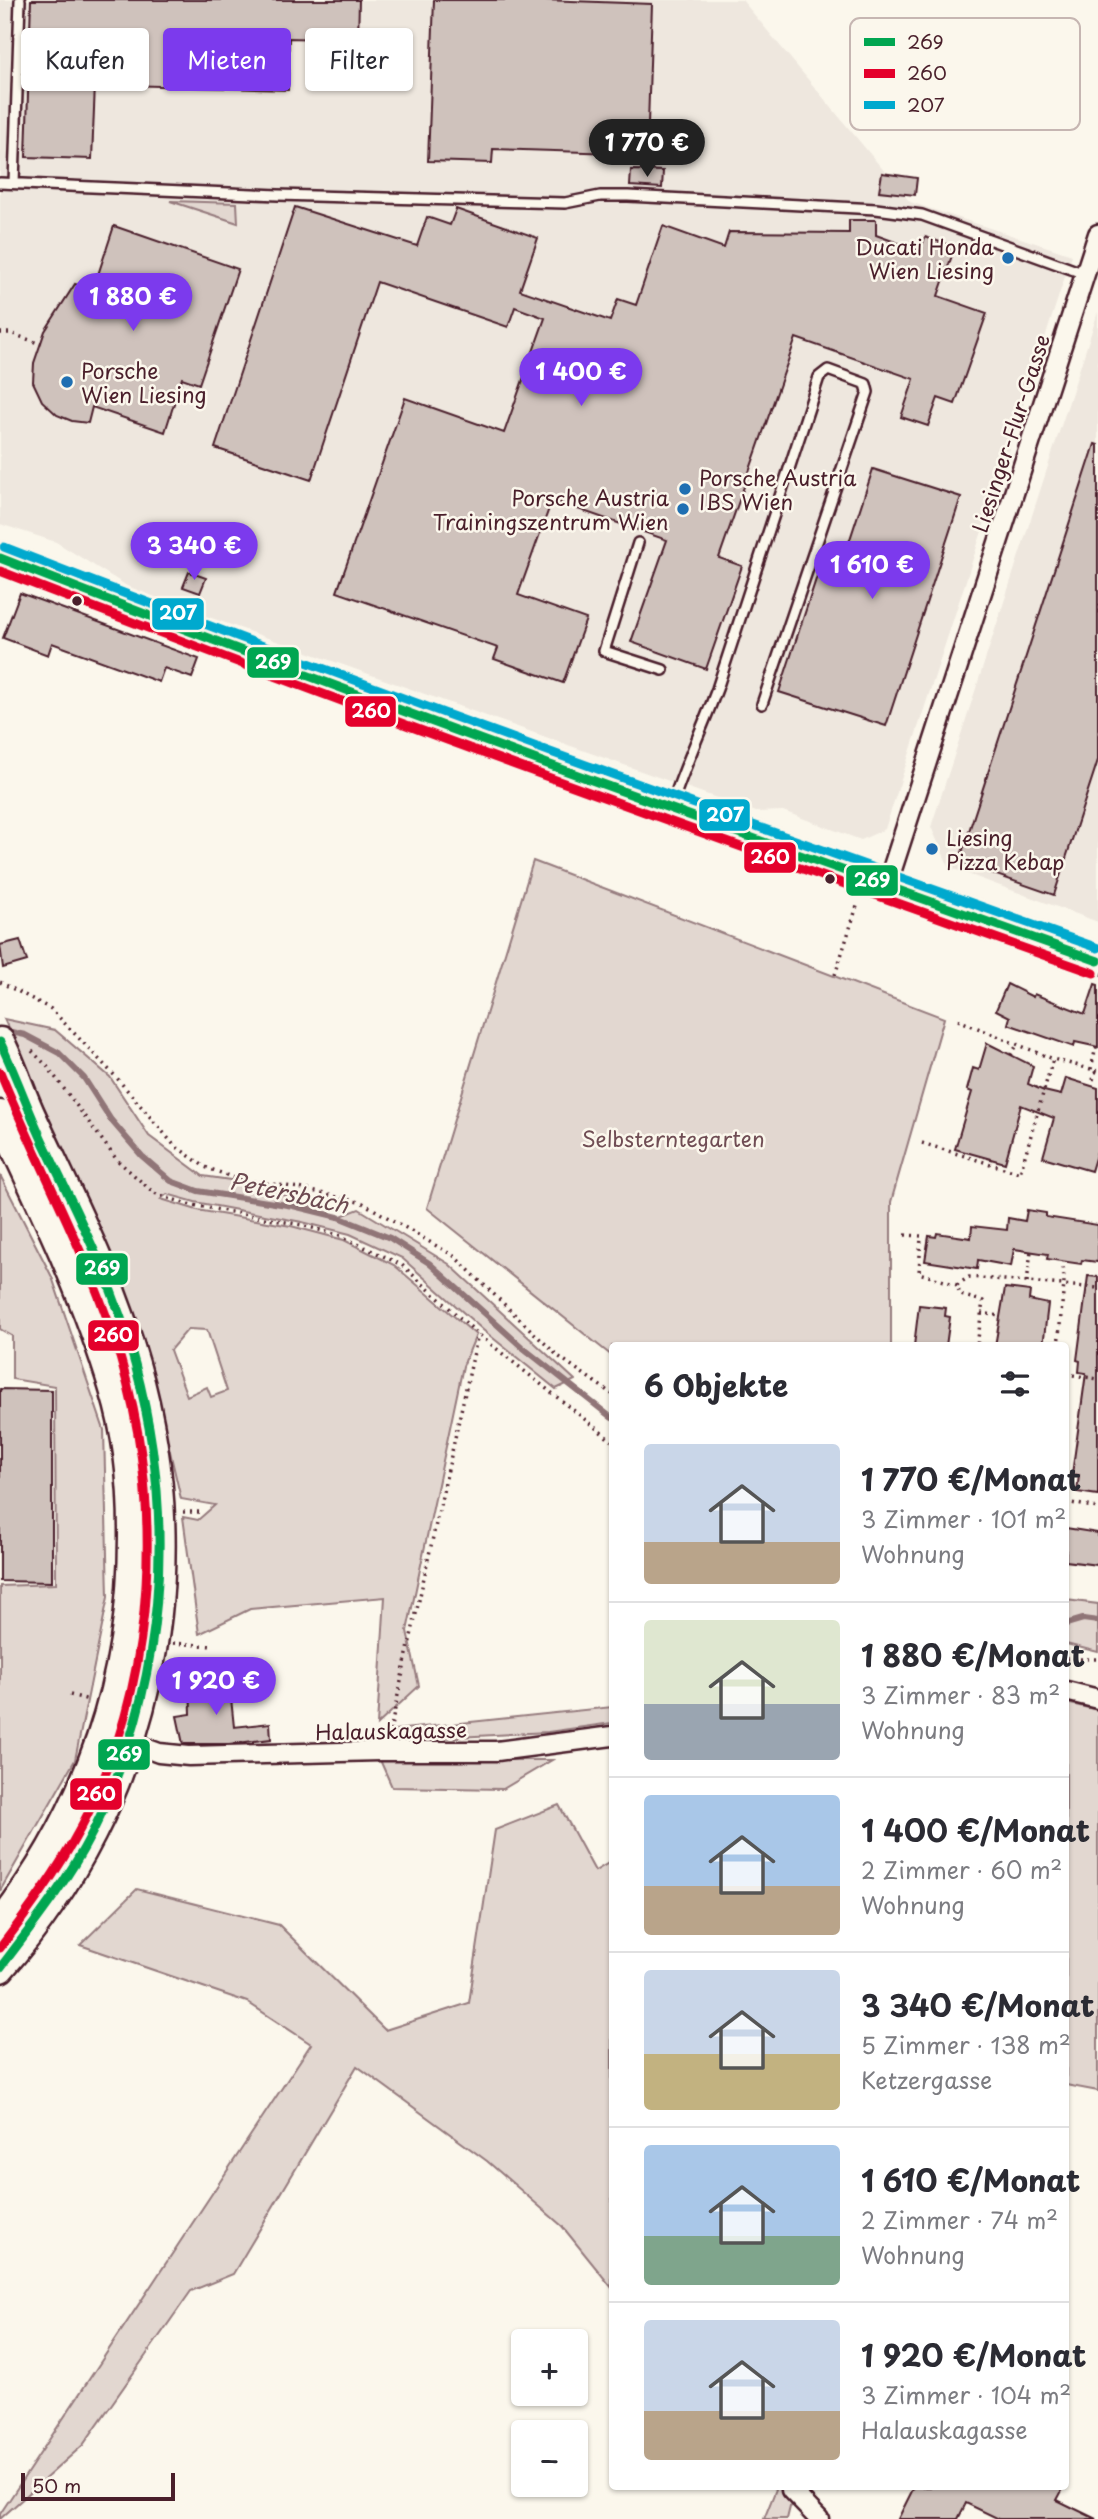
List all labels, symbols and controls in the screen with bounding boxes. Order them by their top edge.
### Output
legend [850,18,1080,130]
text: 269 [907,27,944,55]
chip: Kaufen [21,28,149,91]
chip: Mieten [163,28,291,91]
chip: Filter [305,28,413,91]
text: 260 [907,58,947,86]
text: 207 [907,90,945,118]
pin: 1 770 € [582,120,712,179]
text: 1 770 € [605,124,689,159]
place label: Ducati Honda Wien Liesing [855,230,994,286]
marker: Ducati Honda Wien Liesing [1000,250,1016,266]
pin: 1 880 € [68,274,198,333]
text: 1 880 € [89,278,177,313]
street label: Liesinger-Flur-Gasse [963,330,1057,536]
pin: 1 400 € [516,348,646,408]
text: 1 400 € [535,353,627,388]
place label: Porsche Wien Liesing [81,354,207,410]
marker: Porsche Wien Liesing [59,374,75,390]
place label: Porsche Austria IBS Wien [699,461,857,517]
place label: Porsche Austria Trainingszentrum Wien [433,481,670,537]
marker: Porsche Austria IBS Wien [677,481,693,497]
marker: Porsche Austria Trainingszentrum Wien [675,501,691,517]
pin: 3 340 € [129,522,259,582]
text: 3 340 € [147,527,241,562]
pin: 1 610 € [807,542,937,601]
text: 1 610 € [830,546,914,581]
unlabelled marker [70,594,84,608]
line badge: 207 [151,597,205,631]
text: 207 [159,598,197,626]
line badge: 269 [246,646,300,679]
text: 269 [255,647,291,675]
line badge: 260 [344,695,397,728]
text: 260 [351,696,391,724]
line badge: 207 [698,798,751,832]
text: 207 [706,800,744,828]
place label: Liesing Pizza Kebap [946,821,1064,877]
line badge: 260 [743,841,797,874]
marker: Liesing Pizza Kebap [924,841,940,857]
text: 260 [750,842,790,870]
line badge: 269 [845,864,899,897]
text: 269 [854,865,890,893]
unlabelled marker [823,872,837,886]
park label: Selbsterntegarten [581,1122,765,1154]
water label: Petersbach [226,1162,352,1222]
line badge: 269 [75,1252,129,1286]
text: 269 [84,1253,120,1281]
line badge: 260 [87,1319,140,1352]
text: 260 [93,1320,133,1348]
text: 6 Objekte [644,1362,788,1407]
icon: filters [996,1365,1034,1403]
text: 1 770 €/Monat [861,1456,1081,1501]
icon: home [700,1472,784,1556]
text: 3 Zimmer · 101 m² [861,1501,1066,1536]
text: Wohnung [861,1536,965,1571]
text: 1 880 €/Monat [861,1632,1085,1677]
icon: home [700,1648,784,1732]
pin: 1 920 € [151,1658,281,1717]
text: 1 920 € [172,1662,260,1697]
text: 3 Zimmer · 83 m² [861,1677,1060,1712]
text: Wohnung [861,1712,965,1747]
street label: Halauskagasse [315,1713,467,1747]
line badge: 269 [97,1738,151,1771]
text: 269 [106,1739,142,1767]
line badge: 260 [69,1777,123,1811]
text: 260 [76,1779,116,1807]
text: 1 400 €/Monat [861,1807,1090,1852]
icon: home [700,1823,784,1907]
text: 2 Zimmer · 60 m² [861,1852,1062,1887]
text: Wohnung [861,1887,965,1922]
text: 3 340 €/Monat [861,1982,1095,2027]
icon: home [700,1998,784,2082]
text: 5 Zimmer · 138 m² [861,2027,1071,2062]
text: Ketzergasse [861,2062,992,2097]
text: 1 610 €/Monat [861,2157,1081,2202]
icon: home [700,2173,784,2257]
text: 2 Zimmer · 74 m² [861,2202,1058,2237]
text: Wohnung [861,2237,965,2272]
map controls [511,2329,588,2497]
button: + [511,2329,588,2406]
text: 1 920 €/Monat [861,2332,1086,2377]
icon: home [700,2348,784,2432]
text: 3 Zimmer · 104 m² [861,2377,1071,2412]
text: Halauskagasse [861,2412,1028,2447]
button: − [511,2420,588,2497]
scale bar [21,2470,175,2502]
text: 50 m [32,2471,81,2499]

